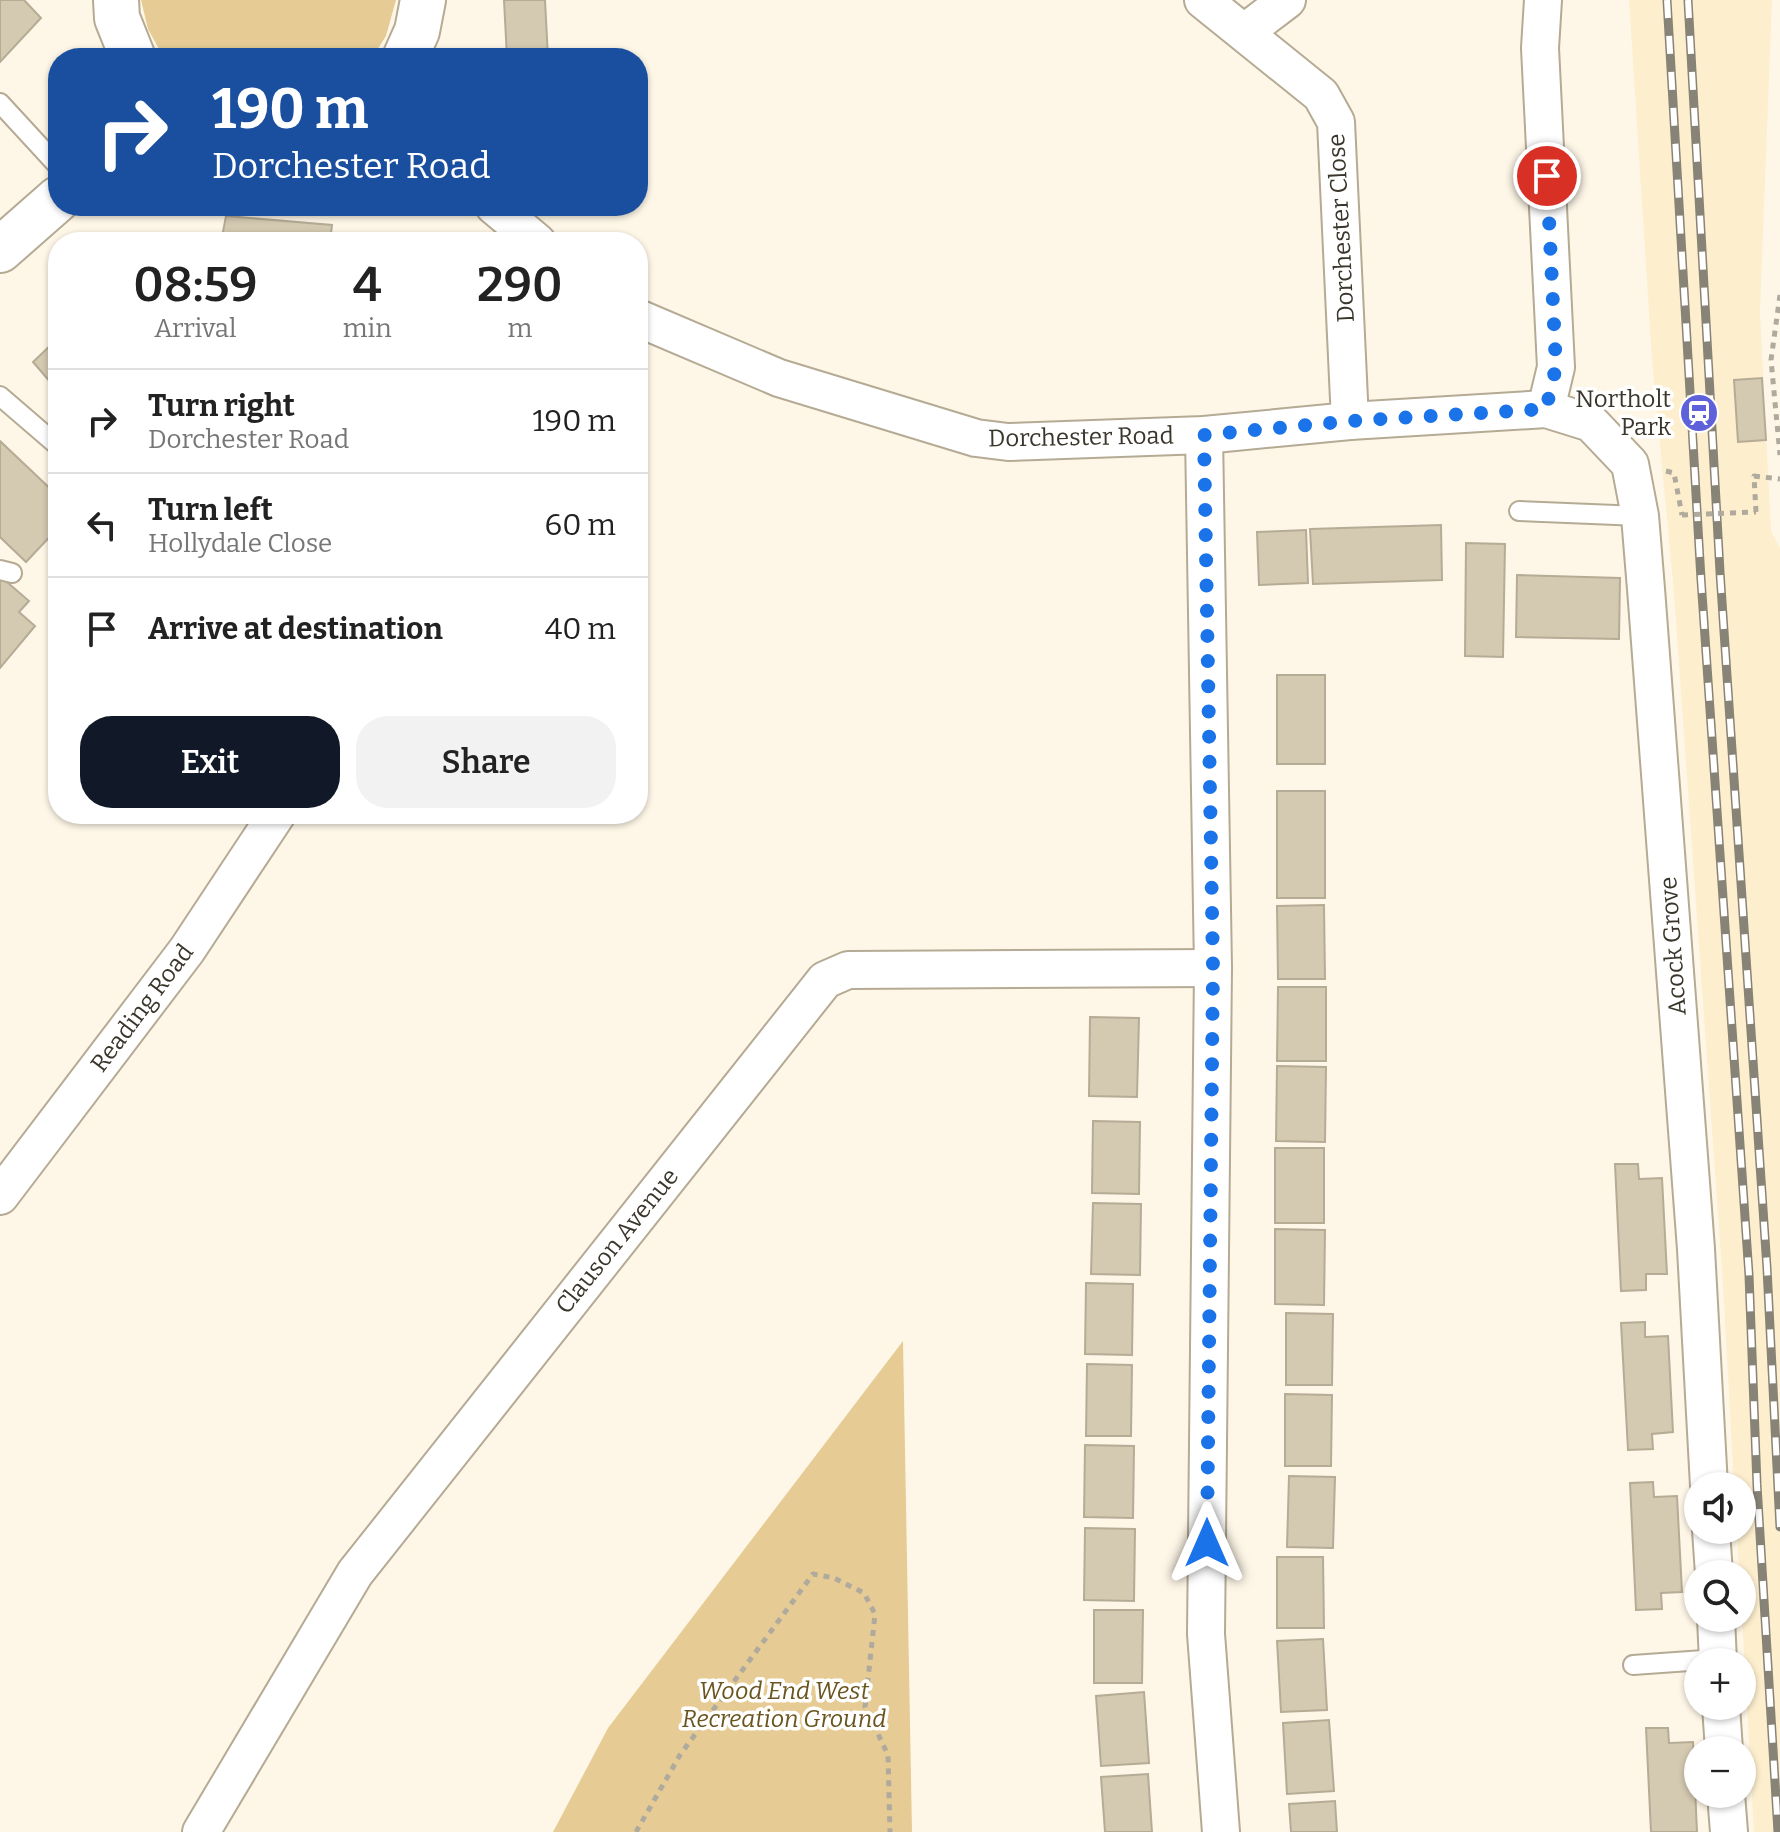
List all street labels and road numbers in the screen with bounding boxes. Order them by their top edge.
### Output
street label: Dorchester Close [1322,133,1360,323]
street label: Dorchester Road [988,421,1174,453]
street label: Acock Grove [1654,876,1692,1016]
street label: Reading Road [85,939,199,1077]
street label: Clauson Avenue [550,1163,684,1319]

